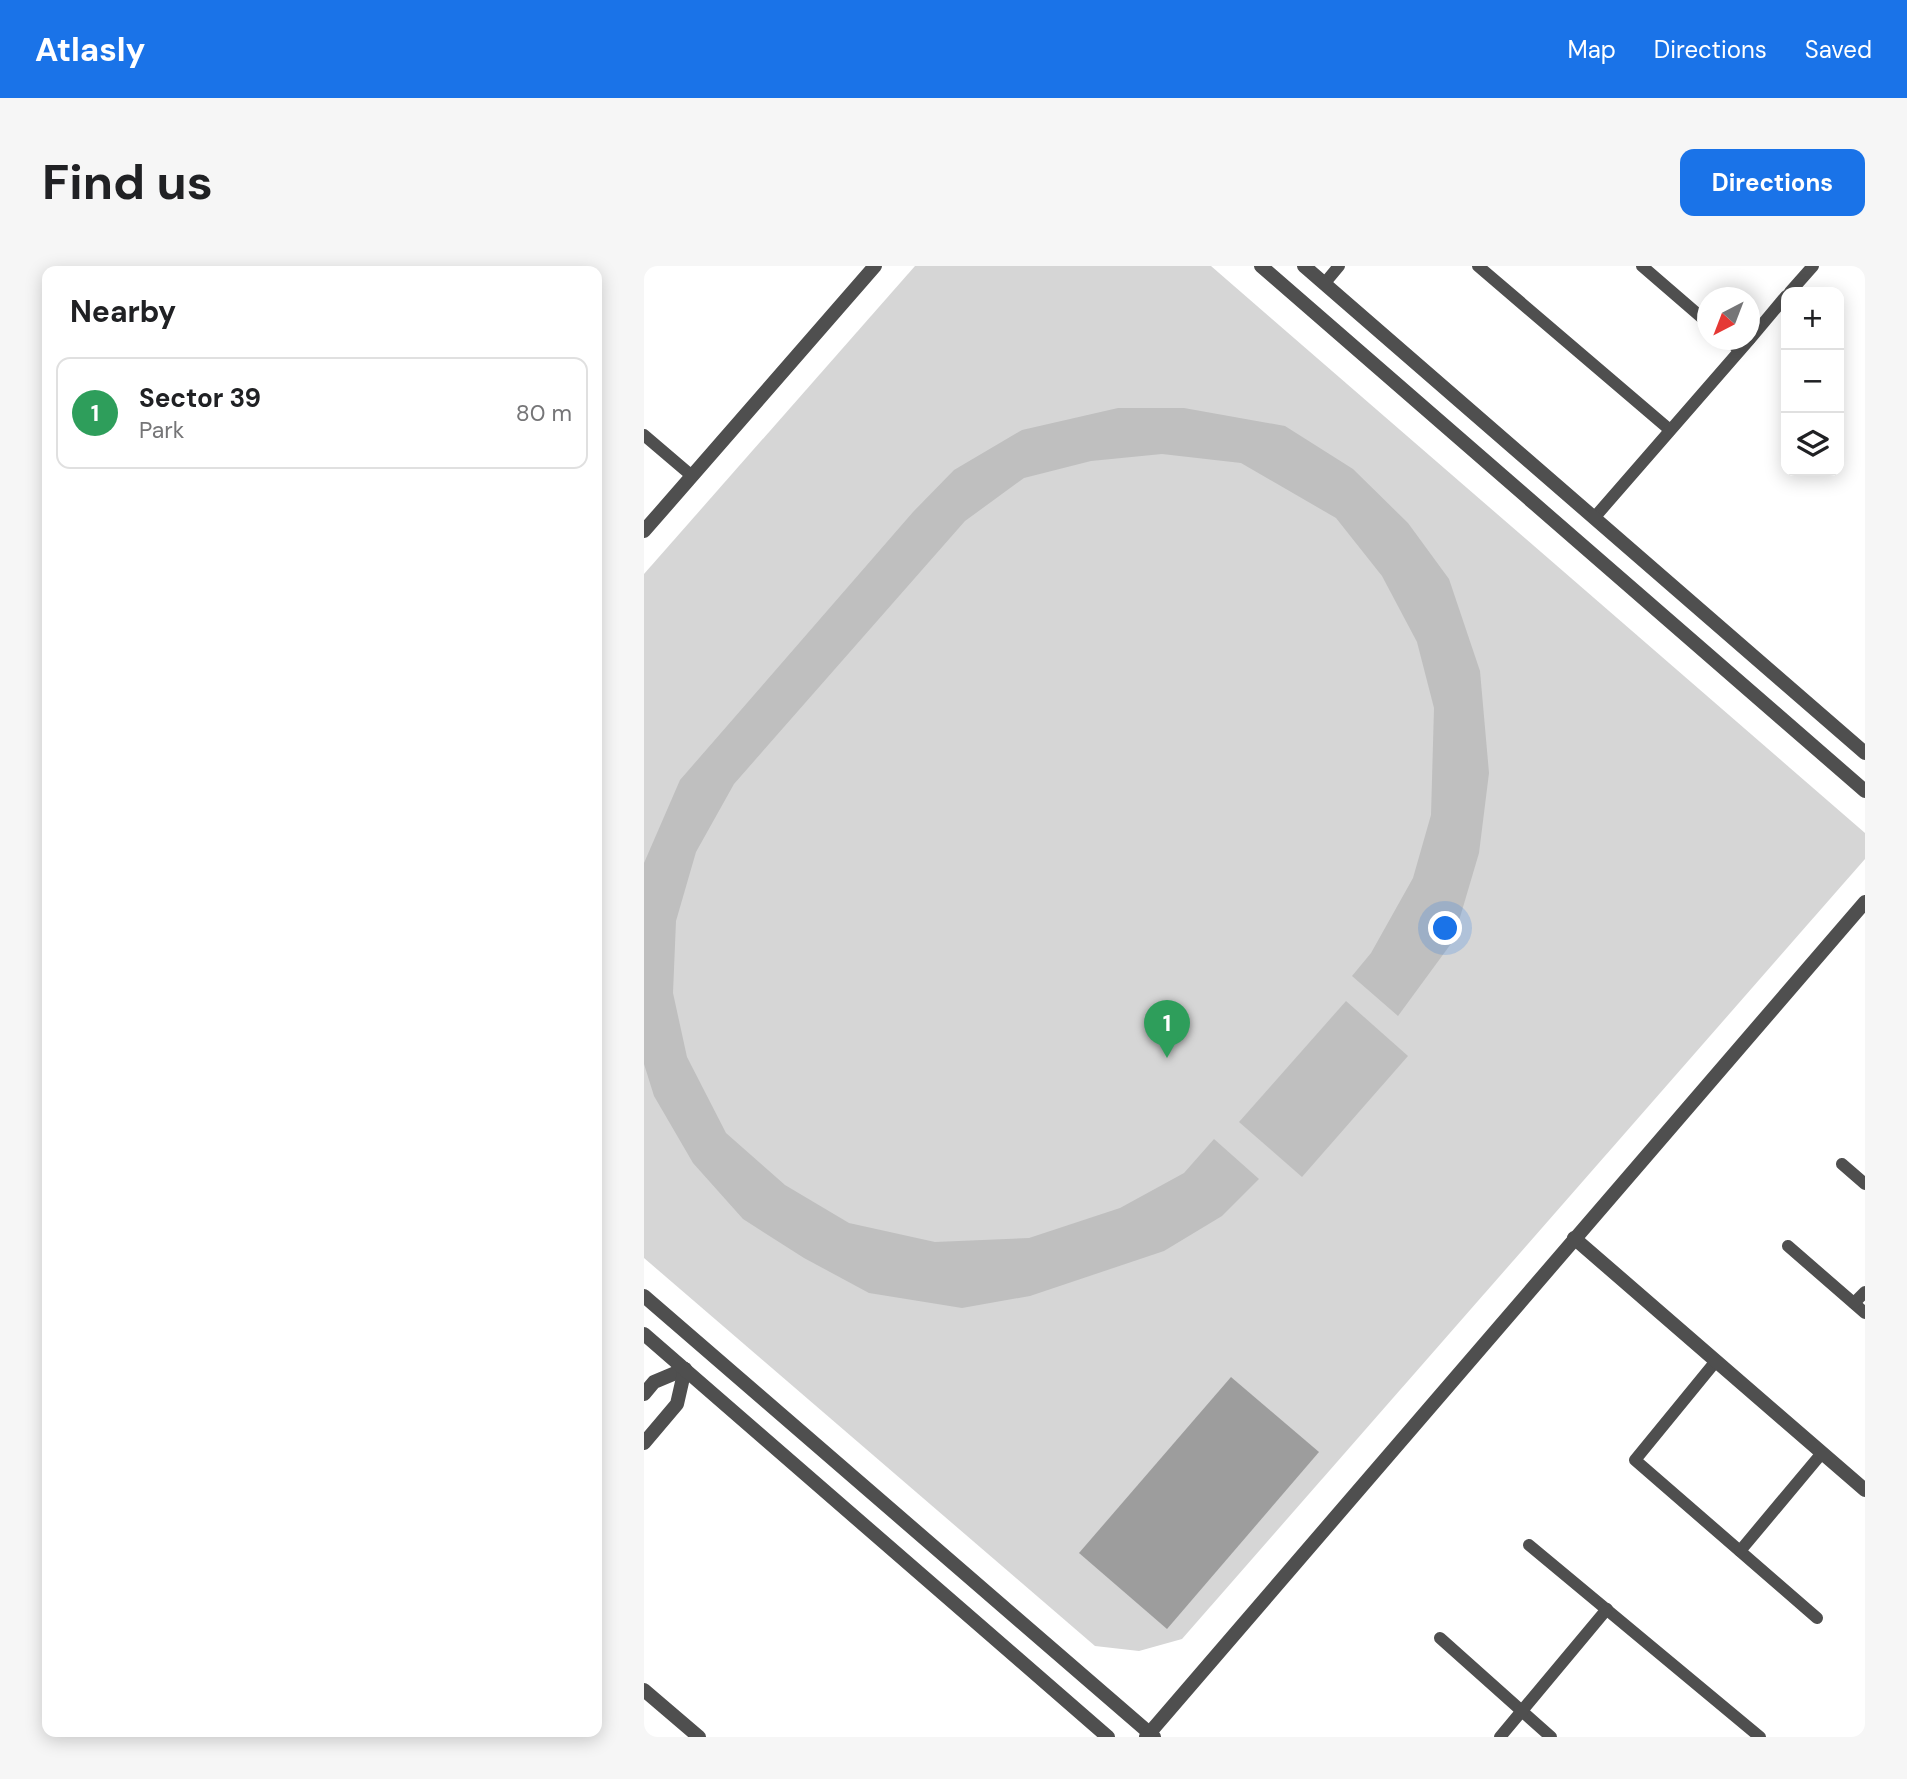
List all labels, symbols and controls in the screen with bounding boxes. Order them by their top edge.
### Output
text: Atlasly [35,28,145,71]
text: Map [1568,34,1616,65]
text: Directions [1654,34,1767,65]
text: Saved [1805,34,1872,65]
button: Directions [1680,149,1865,216]
text: Find us [42,150,213,214]
north arrow [1697,287,1760,350]
map controls [1781,287,1844,476]
button: + [1781,287,1844,350]
text: Nearby [70,292,176,331]
button: − [1781,350,1844,413]
text: Sector 39 [139,381,261,415]
text: 1 [91,398,99,428]
text: 80 m [516,398,572,428]
button: layers [1781,413,1844,476]
text: Park [139,415,184,445]
your location [1428,911,1462,945]
pin: 1 [1144,1000,1190,1058]

